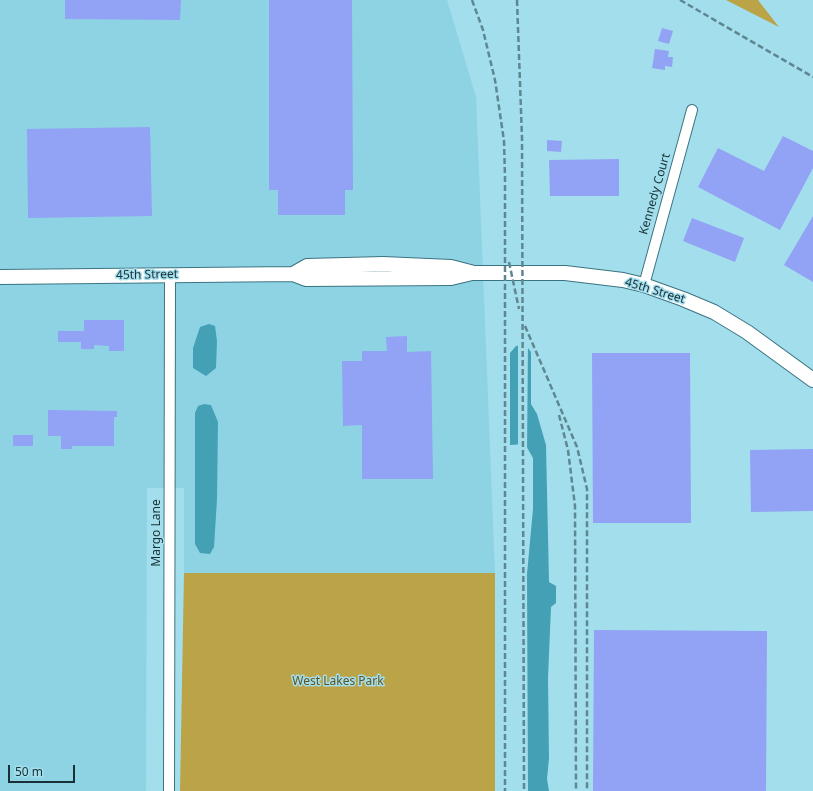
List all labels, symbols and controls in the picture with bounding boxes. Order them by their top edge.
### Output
street label: Kennedy Court [637,152,673,236]
street label: 45th Street [116,267,178,283]
street label: 45th Street [623,275,687,307]
street label: Margo Lane [150,499,164,567]
park label: West Lakes Park [292,675,384,689]
scale bar [10,757,77,783]
text: 50 m [15,763,43,780]

